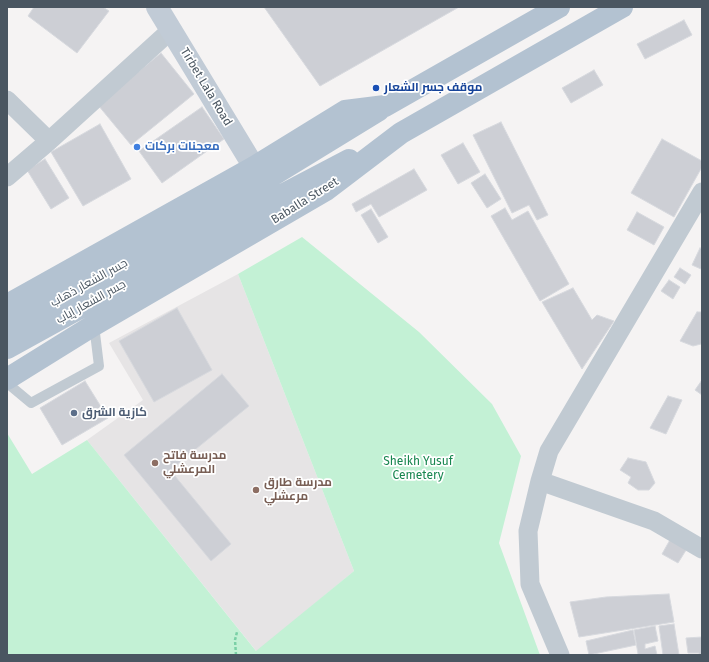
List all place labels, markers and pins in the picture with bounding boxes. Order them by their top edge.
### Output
place label: موقف جسر الشعار [384,81,483,95]
marker: موقف جسر الشعار [371,83,381,93]
place label: معجنات بركات [145,140,220,154]
marker: معجنات بركات [132,142,142,152]
place label: كازية الشرق [82,406,147,420]
marker: كازية الشرق [69,408,79,418]
place label: مدرسة فاتح المرعشلي [163,449,226,477]
marker: مدرسة فاتح المرعشلي [150,458,160,468]
place label: مدرسة طارق مرعشلي [264,476,332,504]
marker: مدرسة طارق مرعشلي [251,485,261,495]

